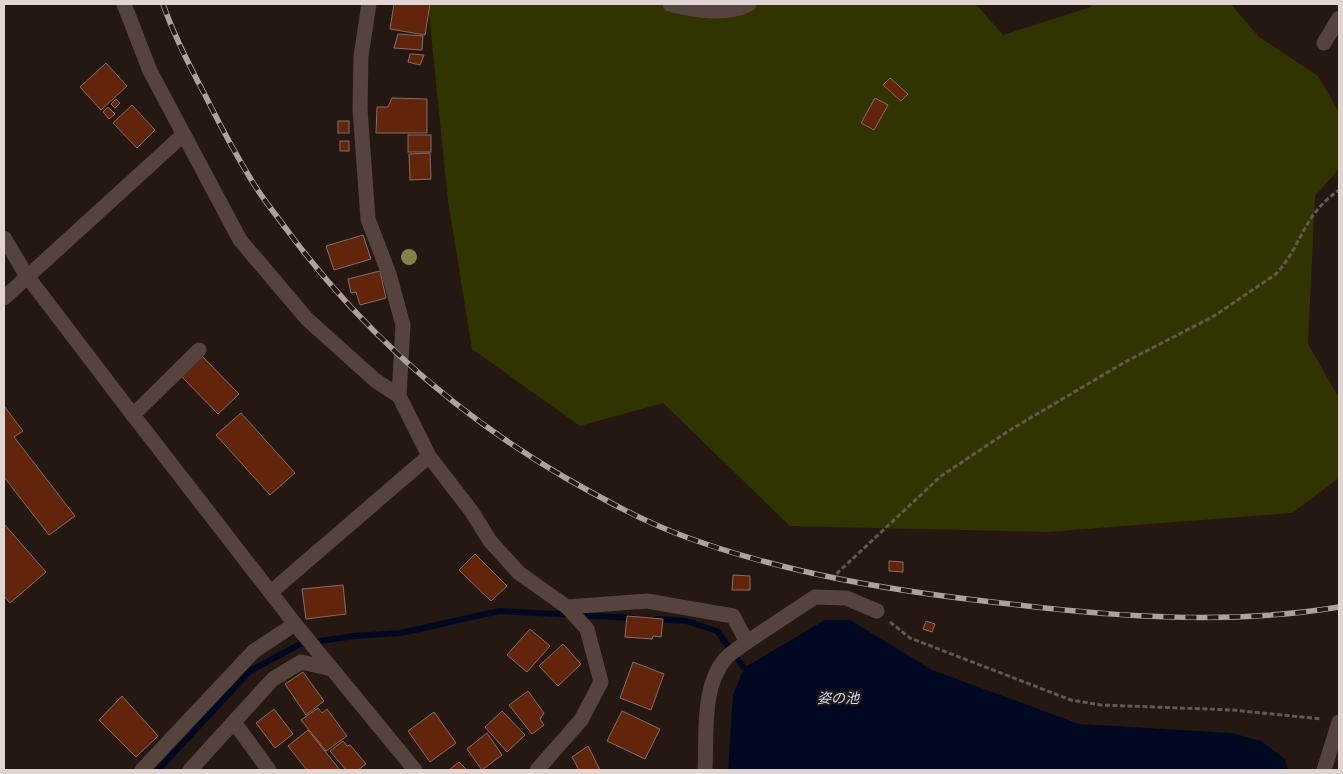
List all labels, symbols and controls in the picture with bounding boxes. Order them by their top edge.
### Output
water label: 姿の池 [817,690,861,707]

